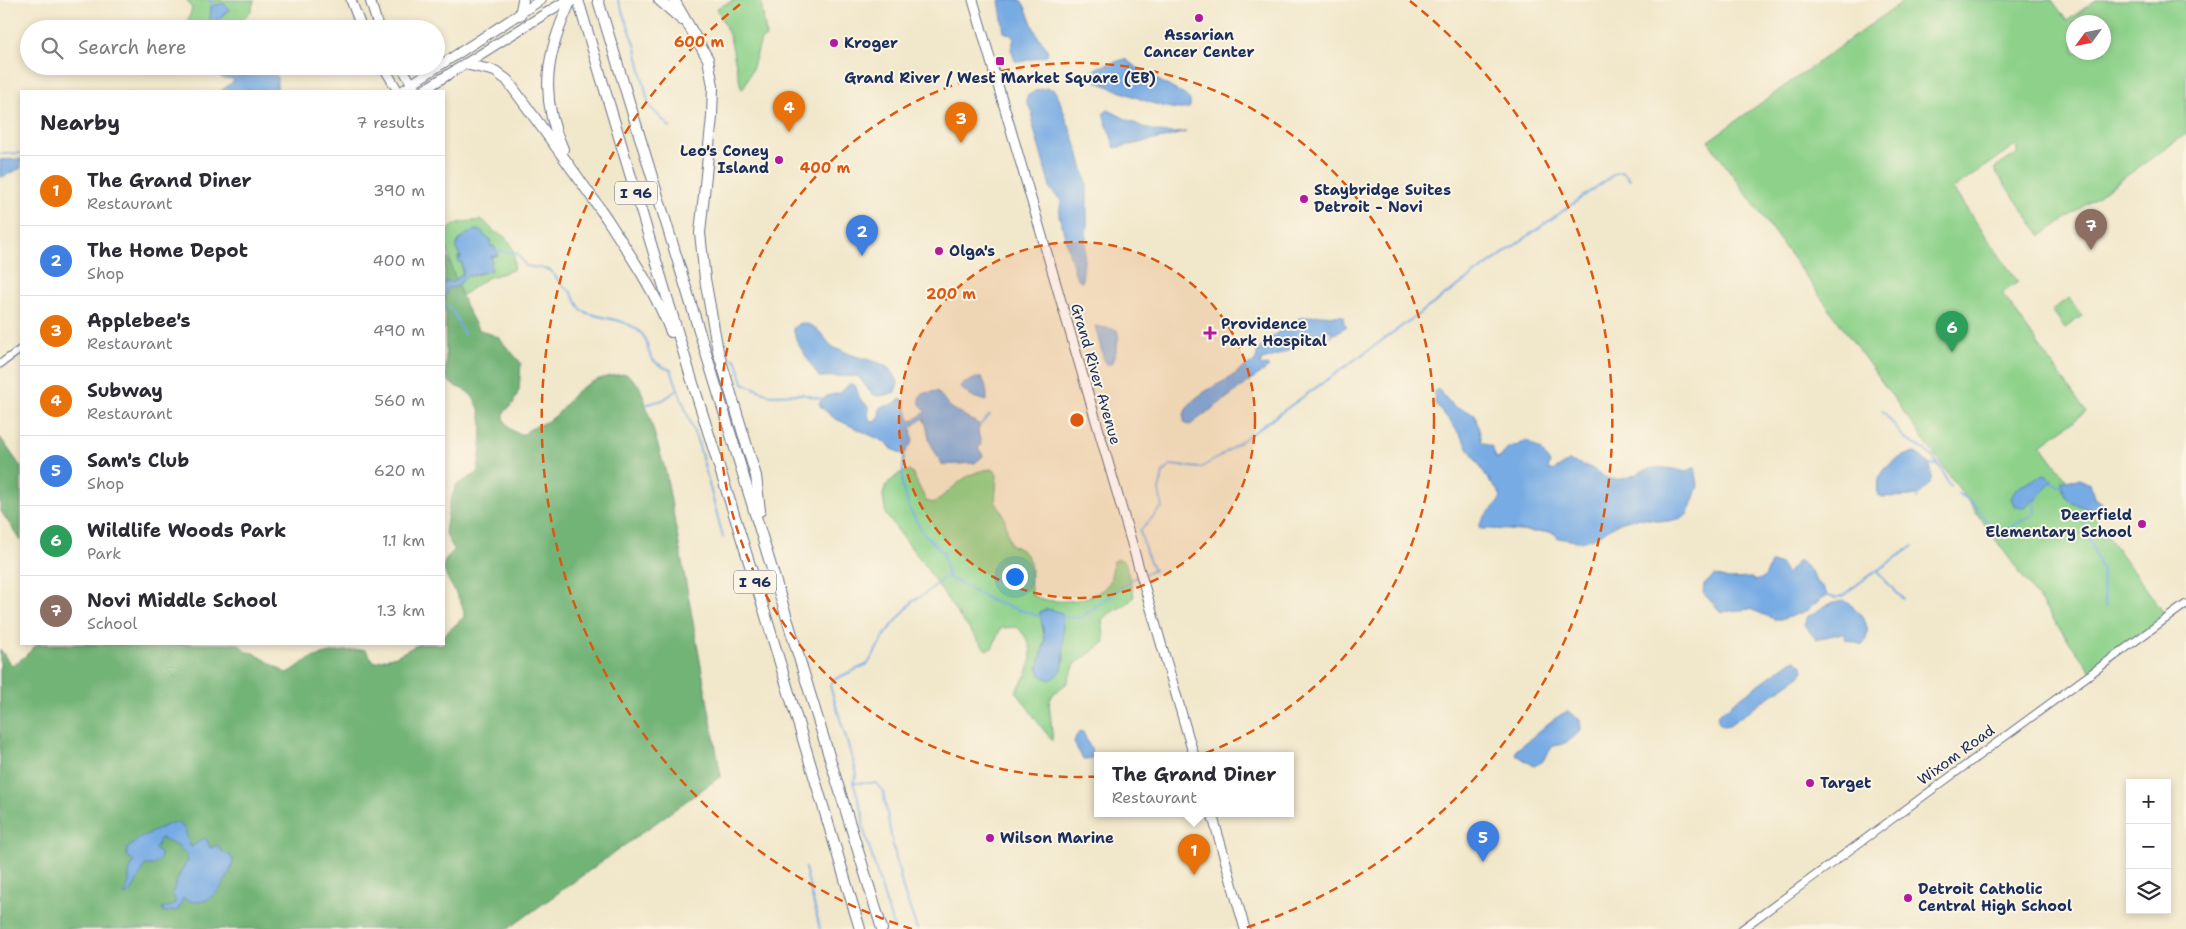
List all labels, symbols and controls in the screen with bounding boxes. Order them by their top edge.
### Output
marker: Assarian Cancer Center [1193,12,1205,24]
north arrow [2066,15,2111,60]
search box [20,20,445,75]
place label: Assarian Cancer Center [1144,25,1254,62]
text: 600 m [674,32,724,52]
place label: Kroger [844,33,898,53]
icon: search [38,34,66,62]
text: Search here [78,35,187,60]
marker: Kroger [828,37,840,49]
marker: Grand River / West Market Square (EB) [994,55,1006,67]
place label: Grand River / West Market Square (EB) [844,68,1156,88]
pin: 4 [773,91,805,132]
pin: 3 [945,102,977,143]
text: Nearby [40,109,120,137]
text: 7 results [356,112,425,133]
place label: Leo's Coney Island [680,141,769,178]
marker: Leo's Coney Island [773,154,785,166]
text: 400 m [800,158,850,178]
text: The Grand Diner [87,168,252,193]
text: 1 [52,180,60,201]
text: 390 m [373,180,425,201]
place label: Staybridge Suites Detroit - Novi [1314,180,1451,217]
road number: I 96 [615,182,657,204]
text: Restaurant [87,193,173,214]
marker: Staybridge Suites Detroit - Novi [1298,193,1310,205]
pin: 7 [2075,209,2107,250]
pin: 2 [846,215,878,256]
text: The Home Depot [87,238,248,263]
place label: Olga's [949,241,995,261]
marker: Olga's [933,245,945,257]
text: 2 [50,250,62,271]
text: 400 m [372,250,425,271]
text: Shop [87,263,124,284]
text: 200 m [926,284,976,304]
street label: Grand River Avenue [1066,301,1126,447]
text: Applebee's [87,308,191,333]
pin: 6 [1936,311,1968,352]
place label: Providence Park Hospital [1221,314,1327,351]
text: 3 [50,320,62,341]
text: 490 m [373,320,425,341]
marker: Providence Park Hospital [1203,326,1217,340]
text: Restaurant [87,333,173,354]
text: Subway [87,378,163,403]
text: 4 [50,390,62,411]
text: 560 m [374,390,425,411]
text: Restaurant [87,403,173,424]
centre of rings [1068,411,1086,429]
text: Sam's Club [87,448,189,473]
text: 5 [51,460,61,481]
text: 620 m [374,460,425,481]
text: Shop [87,473,124,494]
place label: Deerfield Elementary School [1985,505,2132,542]
text: Wildlife Woods Park [87,518,286,543]
marker: Deerfield Elementary School [2136,518,2148,530]
text: 6 [50,530,62,551]
text: 1.1 km [382,530,425,551]
text: Park [87,543,121,564]
your location [1002,564,1028,590]
road number: I 96 [734,570,776,594]
text: Novi Middle School [87,588,277,613]
text: 7 [50,600,62,621]
text: 1.3 km [377,600,425,621]
text: School [87,613,137,634]
street label: Wixom Road [1913,720,1999,790]
popup [1094,752,1294,817]
text: The Grand Diner [1112,762,1276,787]
place label: Target [1820,773,1871,793]
marker: Target [1804,777,1816,789]
map controls [2126,779,2171,914]
button: + [2126,779,2171,824]
text: Restaurant [1112,787,1197,808]
pin: 5 [1467,821,1499,862]
button: − [2126,824,2171,869]
place label: Wilson Marine [1000,828,1114,848]
marker: Wilson Marine [984,832,996,844]
pin: 1 [1178,834,1210,875]
button: layers [2126,869,2171,914]
place label: Detroit Catholic Central High School [1918,879,2072,916]
marker: Detroit Catholic Central High School [1902,892,1914,904]

